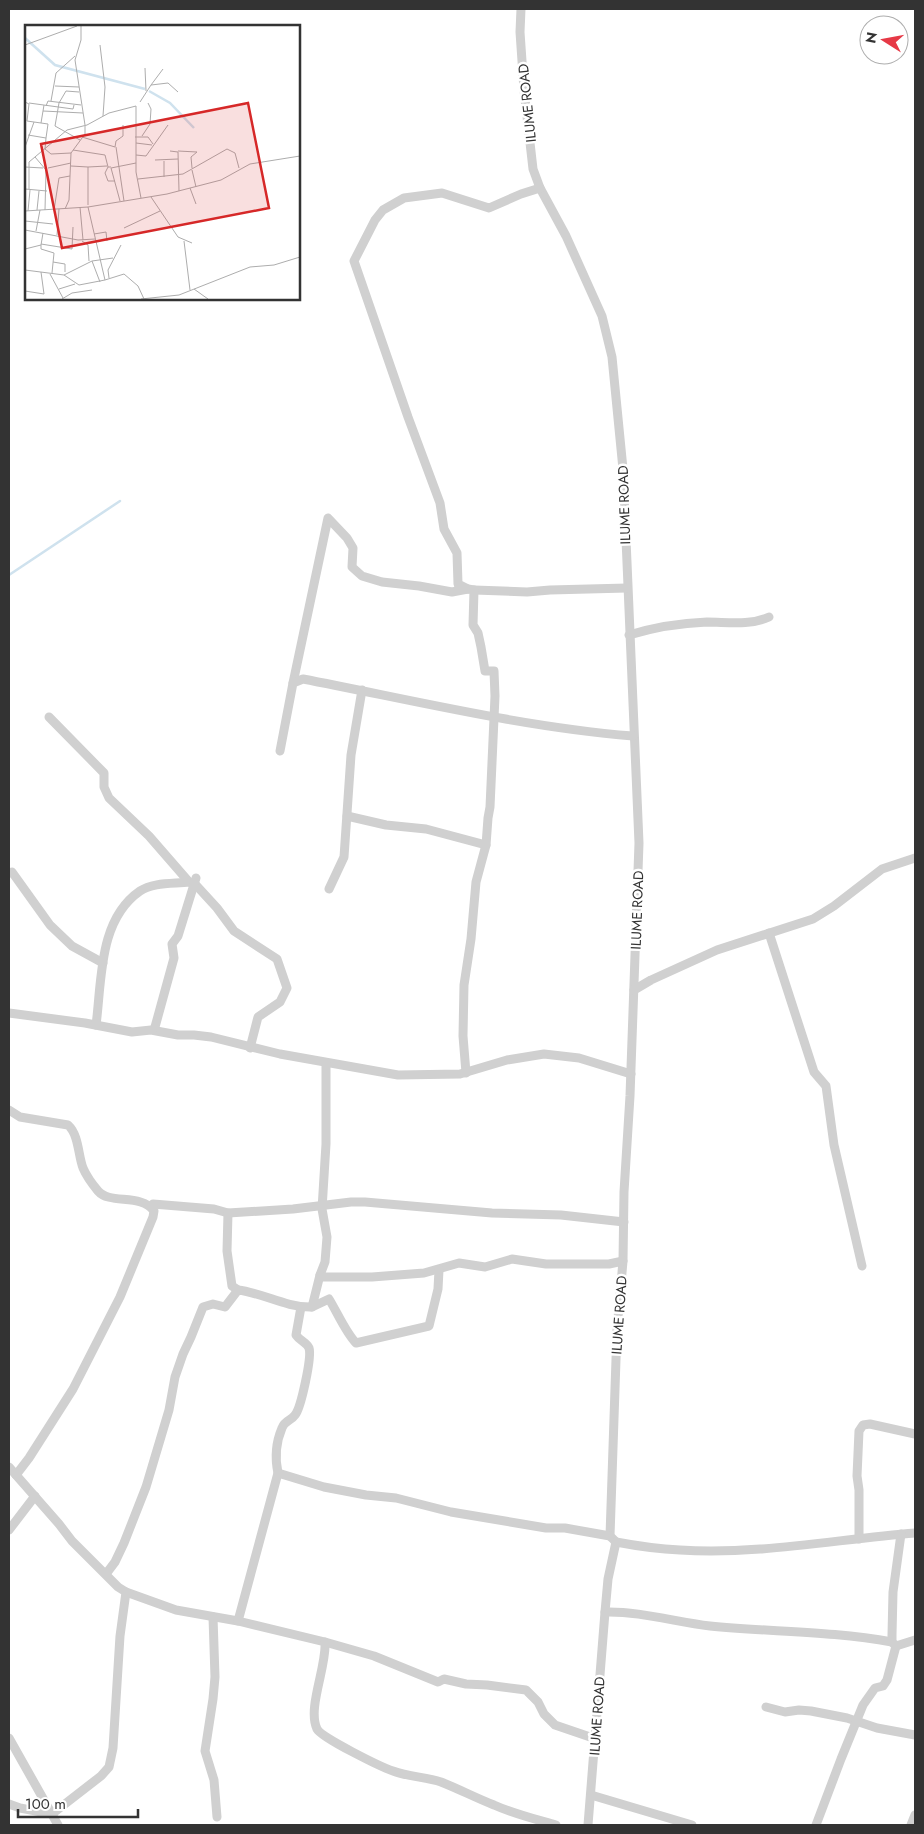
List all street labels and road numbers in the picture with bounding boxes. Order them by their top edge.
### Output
street label: ILUME ROAD [513,63,541,143]
street label: ILUME ROAD [613,465,635,545]
street label: ILUME ROAD [626,870,648,950]
street label: ILUME ROAD [606,1275,632,1355]
street label: ILUME ROAD [584,1676,610,1756]

